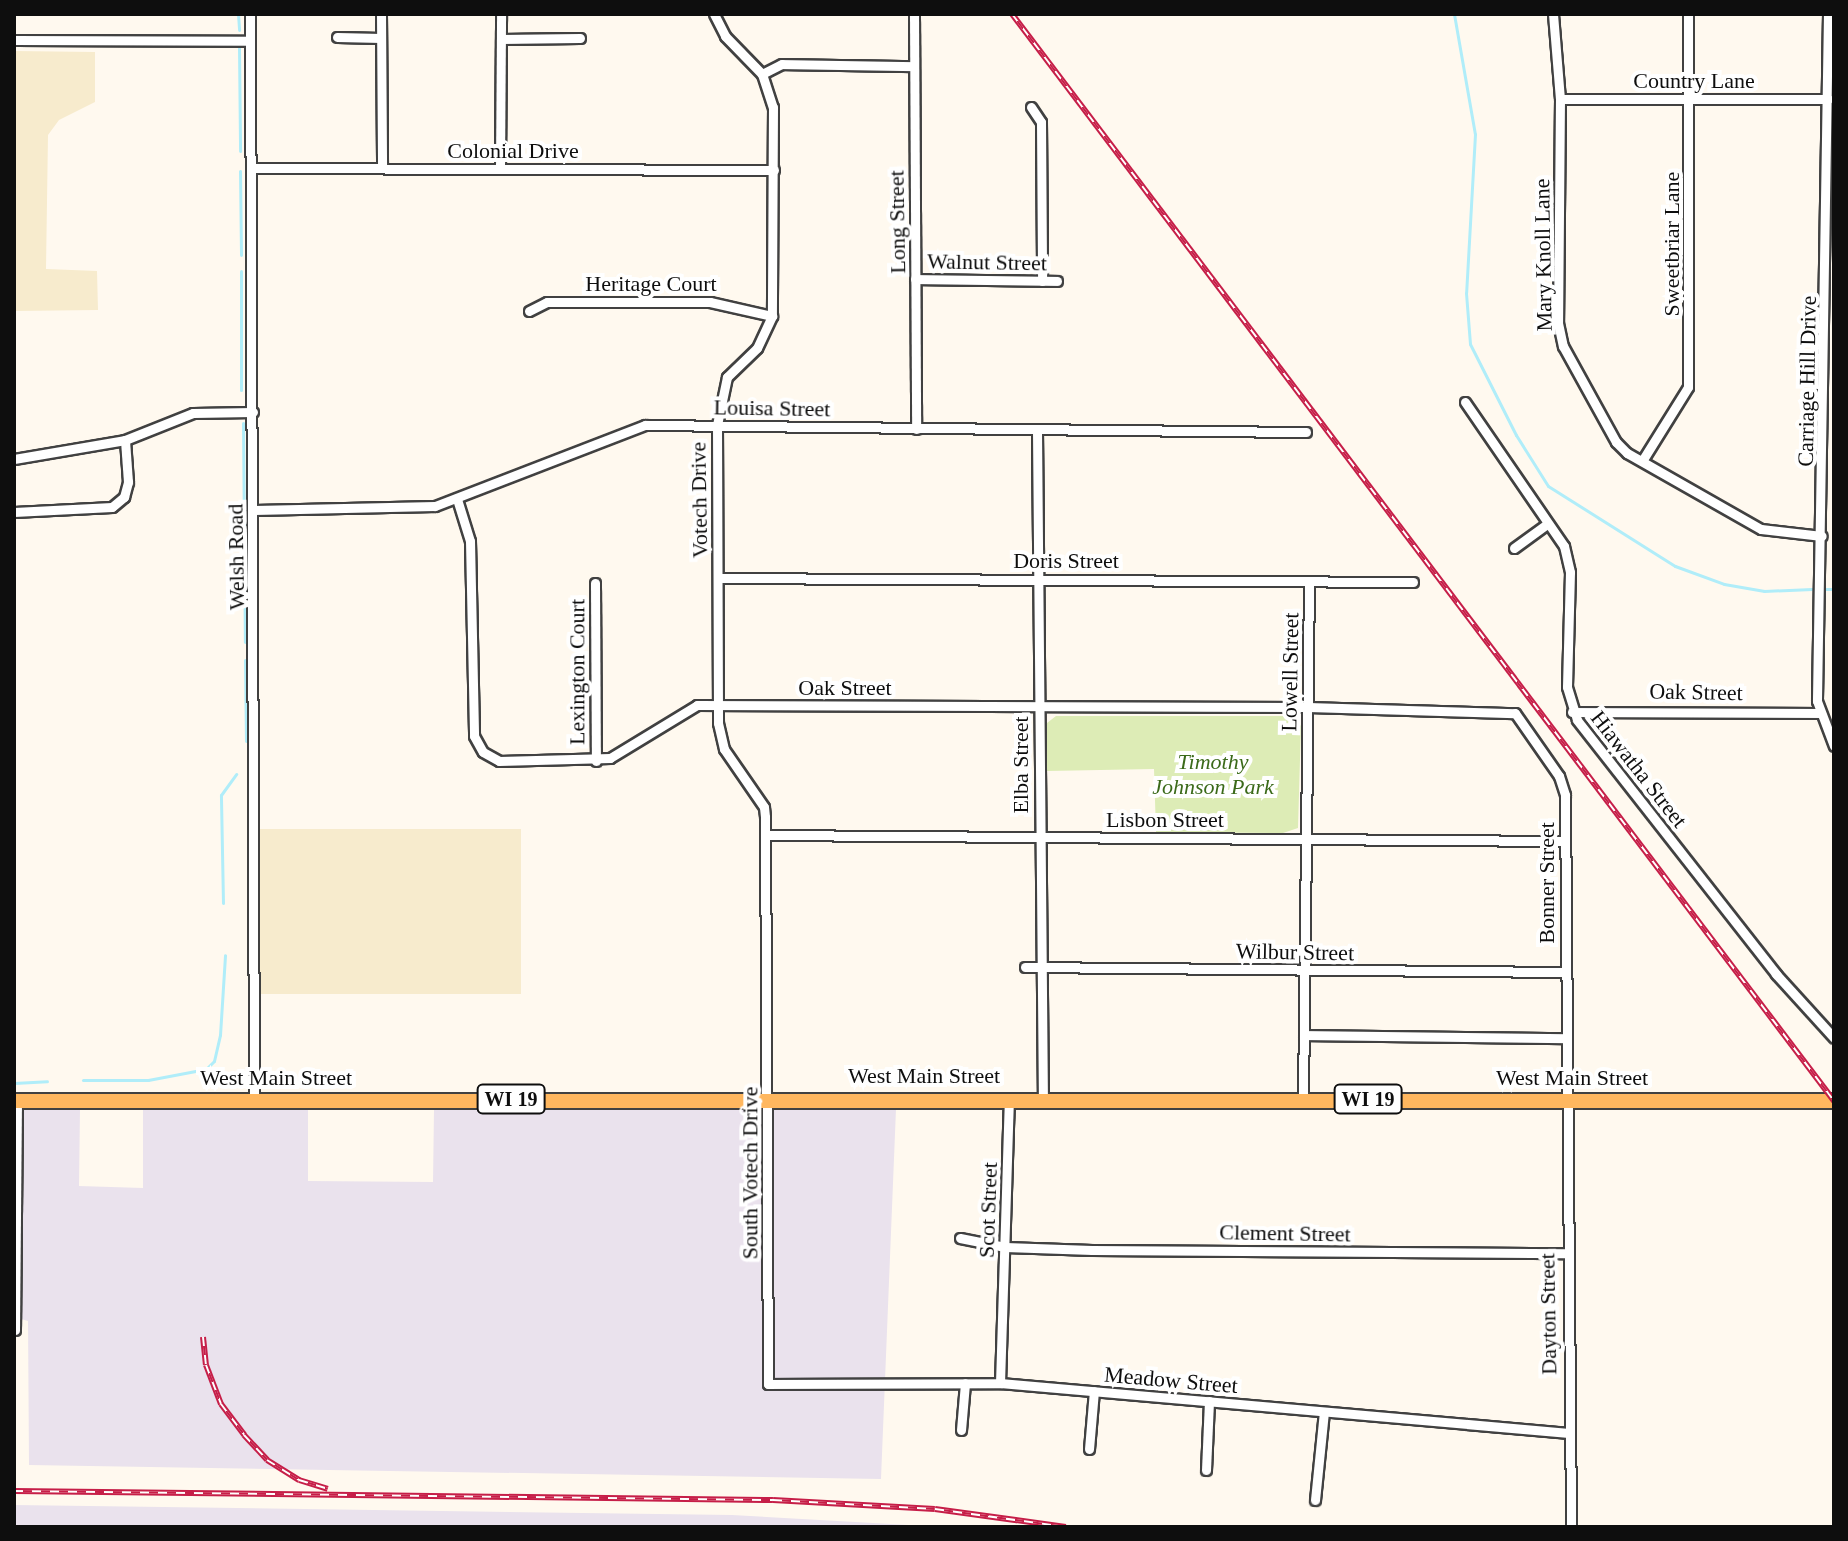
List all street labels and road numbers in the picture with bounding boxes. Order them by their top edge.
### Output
street label: Country Lane [1633,68,1755,94]
street label: Colonial Drive [447,138,579,164]
street label: Long Street [883,170,911,274]
street label: Sweetbriar Lane [1659,172,1685,316]
street label: Mary Knoll Lane [1528,178,1558,332]
street label: Walnut Street [927,248,1047,276]
street label: Heritage Court [585,271,717,297]
street label: Carriage Hill Drive [1792,295,1822,467]
street label: Louisa Street [713,394,831,422]
street label: Votech Drive [685,442,713,558]
street label: Welsh Road [222,504,250,610]
street label: Doris Street [1013,548,1119,574]
street label: Lexington Court [564,599,590,745]
street label: Lowell Street [1276,612,1304,732]
street label: Oak Street [798,675,892,701]
street label: Oak Street [1649,678,1743,706]
street label: Hiawatha Street [1585,705,1693,833]
street label: Elba Street [1008,716,1034,814]
street label: Lisbon Street [1106,807,1224,833]
street label: Bonner Street [1534,822,1560,944]
street label: Wilbur Street [1236,938,1354,966]
street label: West Main Street [848,1063,1000,1089]
street label: West Main Street [200,1065,352,1091]
street label: West Main Street [1496,1065,1648,1091]
road number: WI 19 [475,1083,547,1115]
road number: WI 19 [1332,1083,1404,1115]
street label: South Votech Drive [737,1086,763,1260]
street label: Scot Street [973,1162,1003,1258]
street label: Clement Street [1219,1219,1351,1247]
street label: Dayton Street [1534,1253,1562,1375]
street label: Meadow Street [1103,1361,1239,1399]

